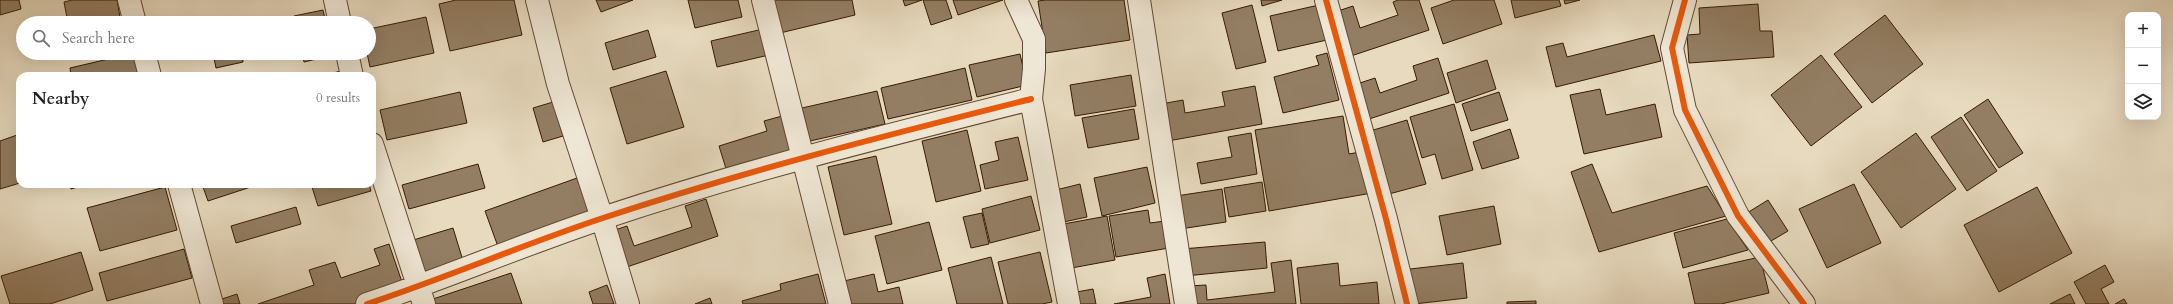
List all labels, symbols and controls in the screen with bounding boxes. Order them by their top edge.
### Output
map controls [2125,12,2161,120]
button: + [2125,12,2161,48]
search box [16,16,376,60]
icon: search [30,27,52,49]
text: Search here [62,28,135,48]
button: − [2125,48,2161,84]
button: layers [2125,84,2161,120]
text: Nearby [32,87,89,110]
text: 0 results [316,89,360,107]

